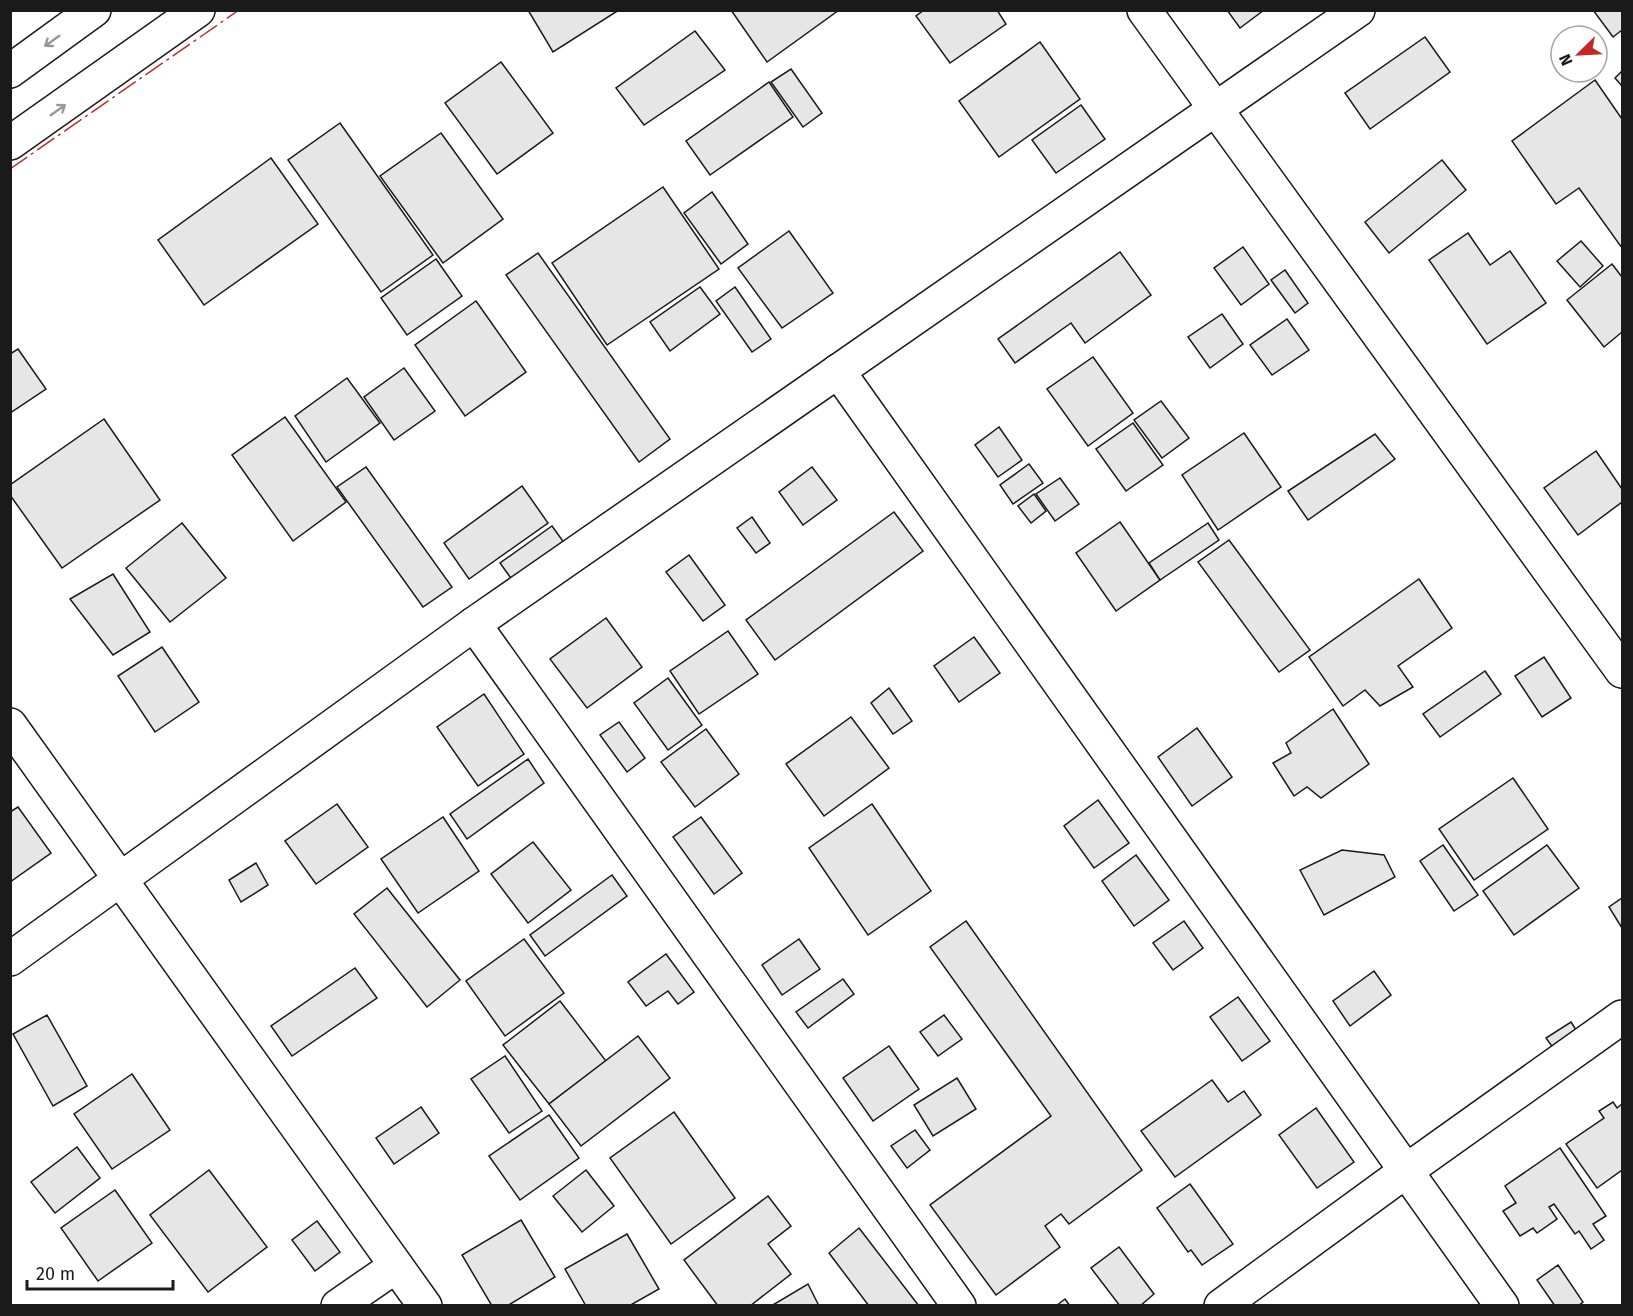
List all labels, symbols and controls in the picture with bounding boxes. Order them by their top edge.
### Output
north arrow [1549,24,1609,84]
one-way arrow [45,35,61,47]
text: N [1555,51,1577,69]
one-way arrow [50,104,66,116]
scale bar [27,1253,172,1291]
text: 20 m [36,1263,75,1285]

